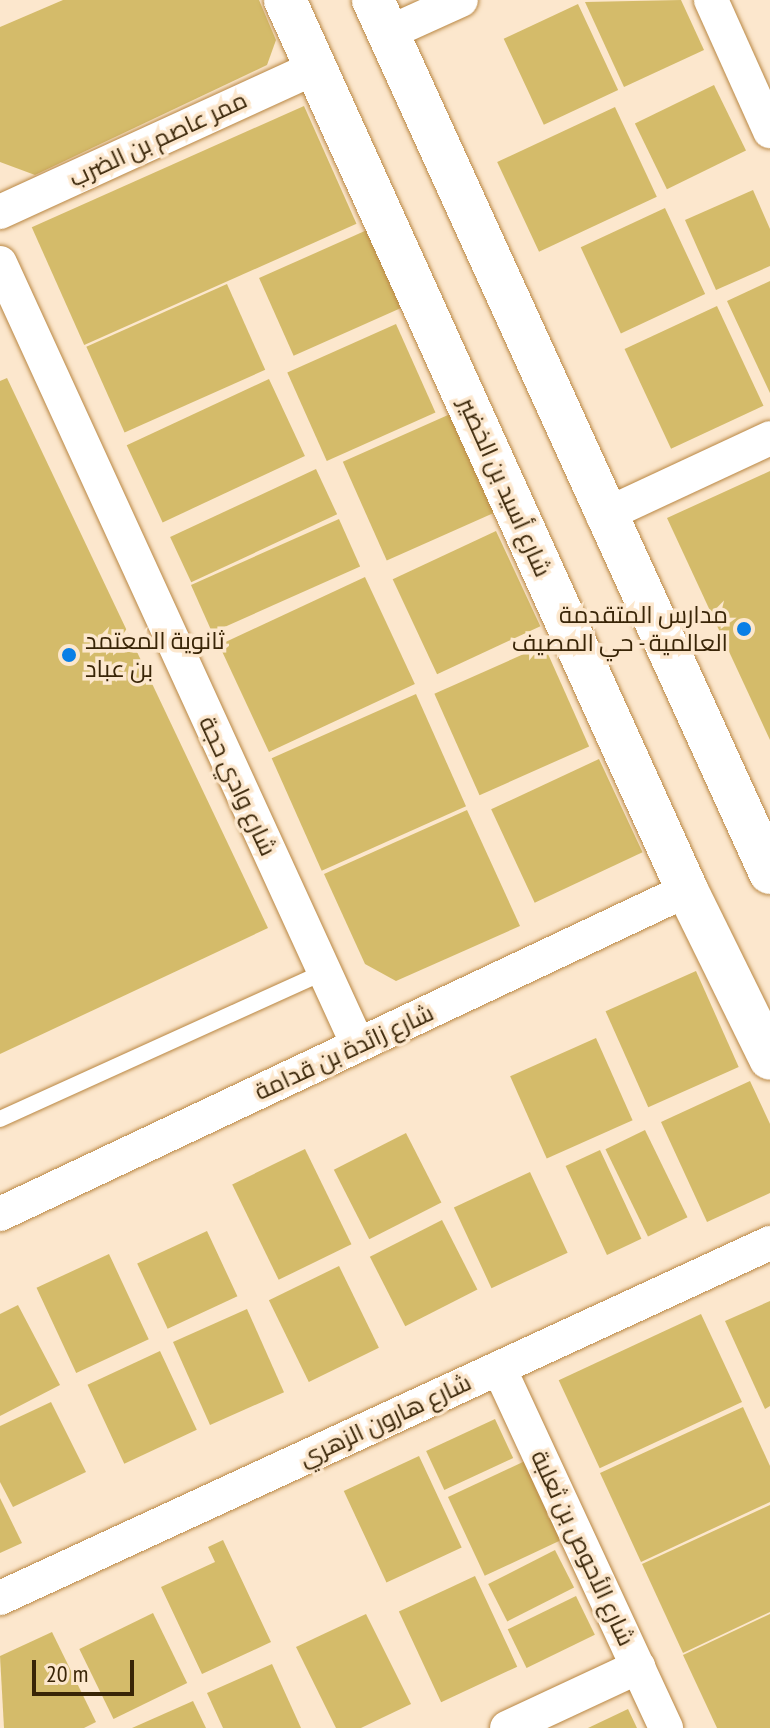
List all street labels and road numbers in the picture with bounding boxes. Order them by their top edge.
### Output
street label: ممر عاصم بن الضرب [64,85,252,193]
street label: شارع أسيد بن الخضير [453,393,557,581]
street label: شارع وادي حجة [193,712,283,860]
street label: شارع زائدة بن قدامة [250,998,438,1106]
street label: شارع هارون الزهري [294,1368,476,1472]
street label: شارع الأحوص بن ثعلبة [525,1446,641,1650]

